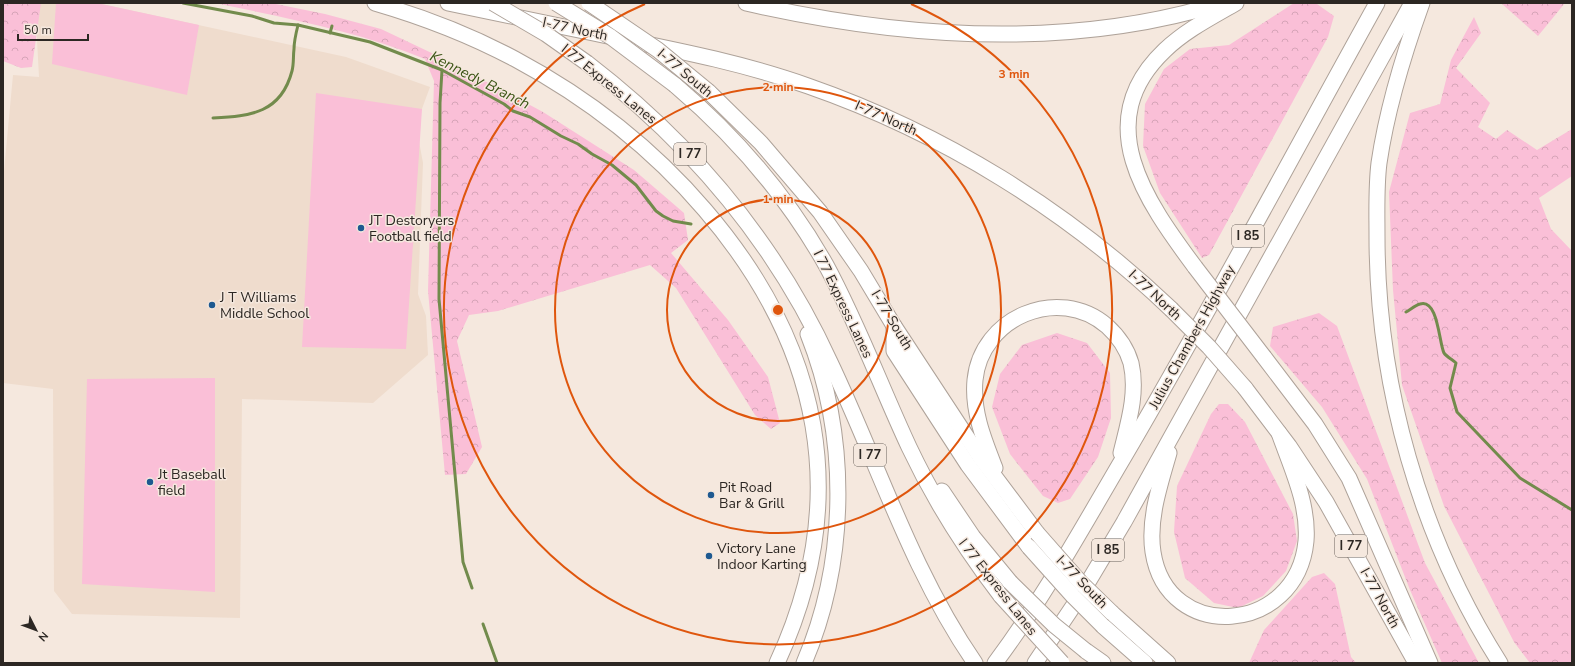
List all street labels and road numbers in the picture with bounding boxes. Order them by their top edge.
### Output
street label: I-77 North [541,13,609,45]
street label: I 77 Express Lanes [557,40,661,129]
street label: I-77 South [653,44,717,102]
street label: I-77 North [852,96,920,140]
road number: I 77 [674,143,706,165]
road number: I 85 [1232,225,1264,247]
street label: I 77 Express Lanes [809,247,877,361]
street label: Julius Chambers Highway [1144,261,1240,413]
street label: I-77 North [1124,265,1186,325]
street label: I-77 South [867,286,917,354]
road number: I 77 [854,444,886,466]
street label: I 77 Express Lanes [954,535,1042,639]
road number: I 77 [1335,535,1367,557]
road number: I 85 [1092,539,1124,561]
street label: I-77 South [1052,551,1112,613]
street label: I-77 North [1356,564,1404,632]

